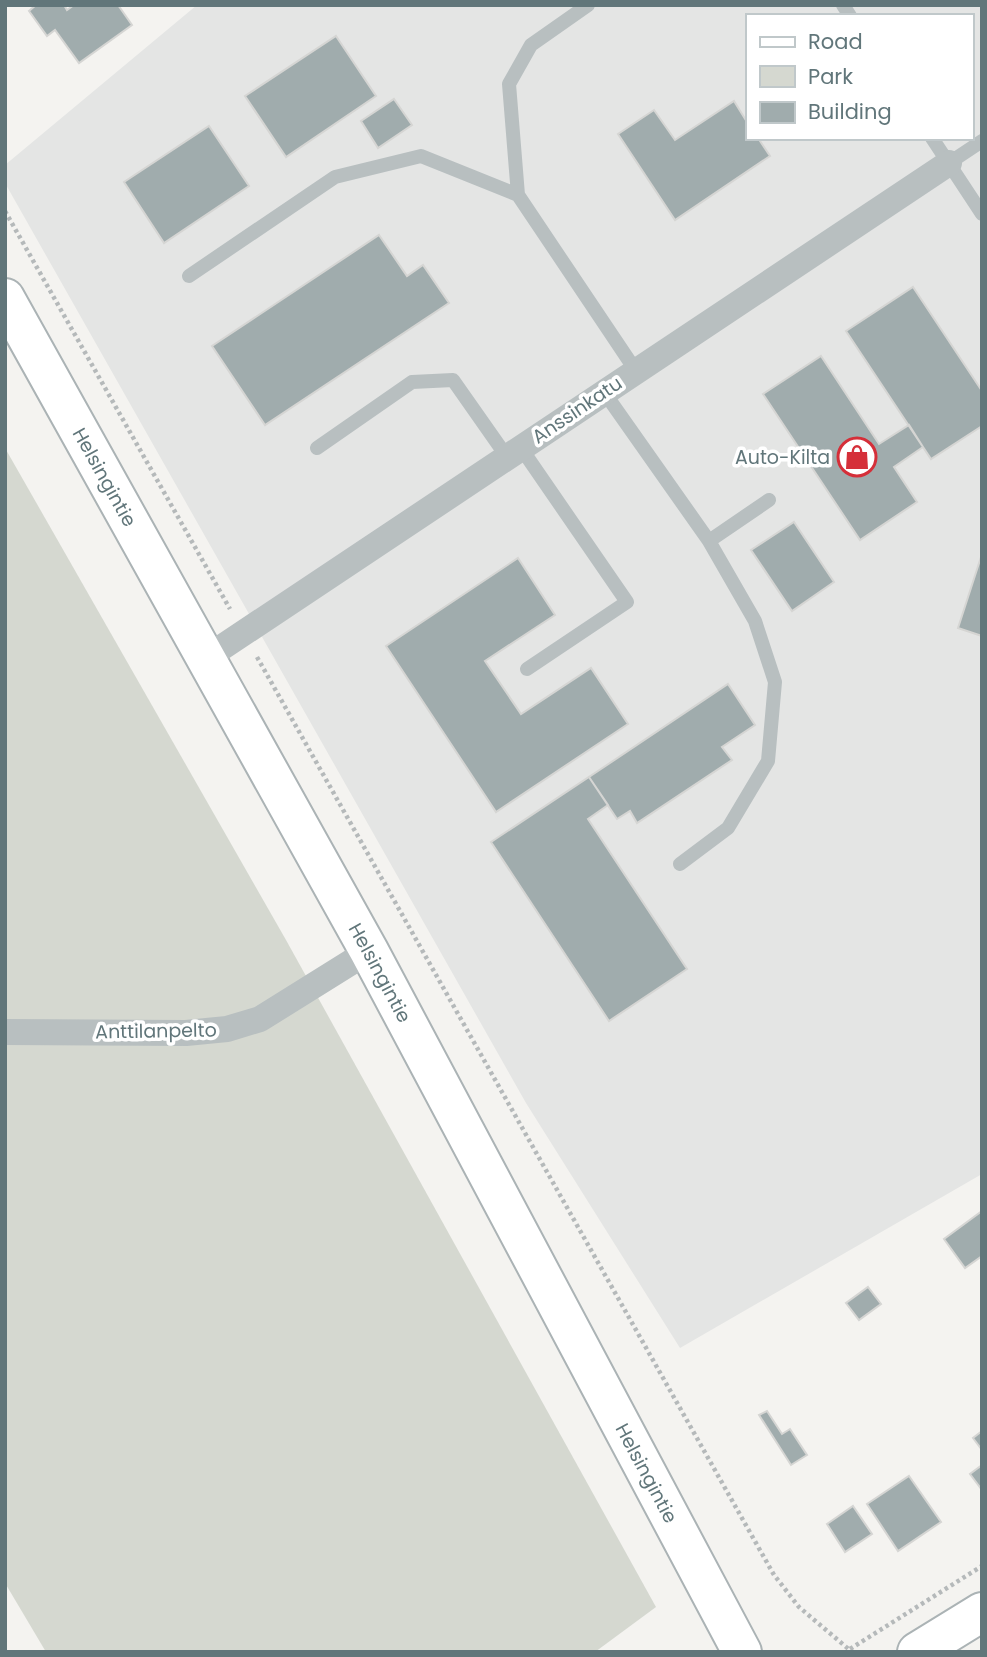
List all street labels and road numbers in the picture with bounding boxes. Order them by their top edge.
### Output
street label: Anssinkatu [527,370,627,450]
street label: Helsingintie [66,423,143,531]
street label: Helsingintie [342,918,418,1027]
street label: Anttilanpelto [95,1016,217,1046]
street label: Helsingintie [609,1418,684,1528]

